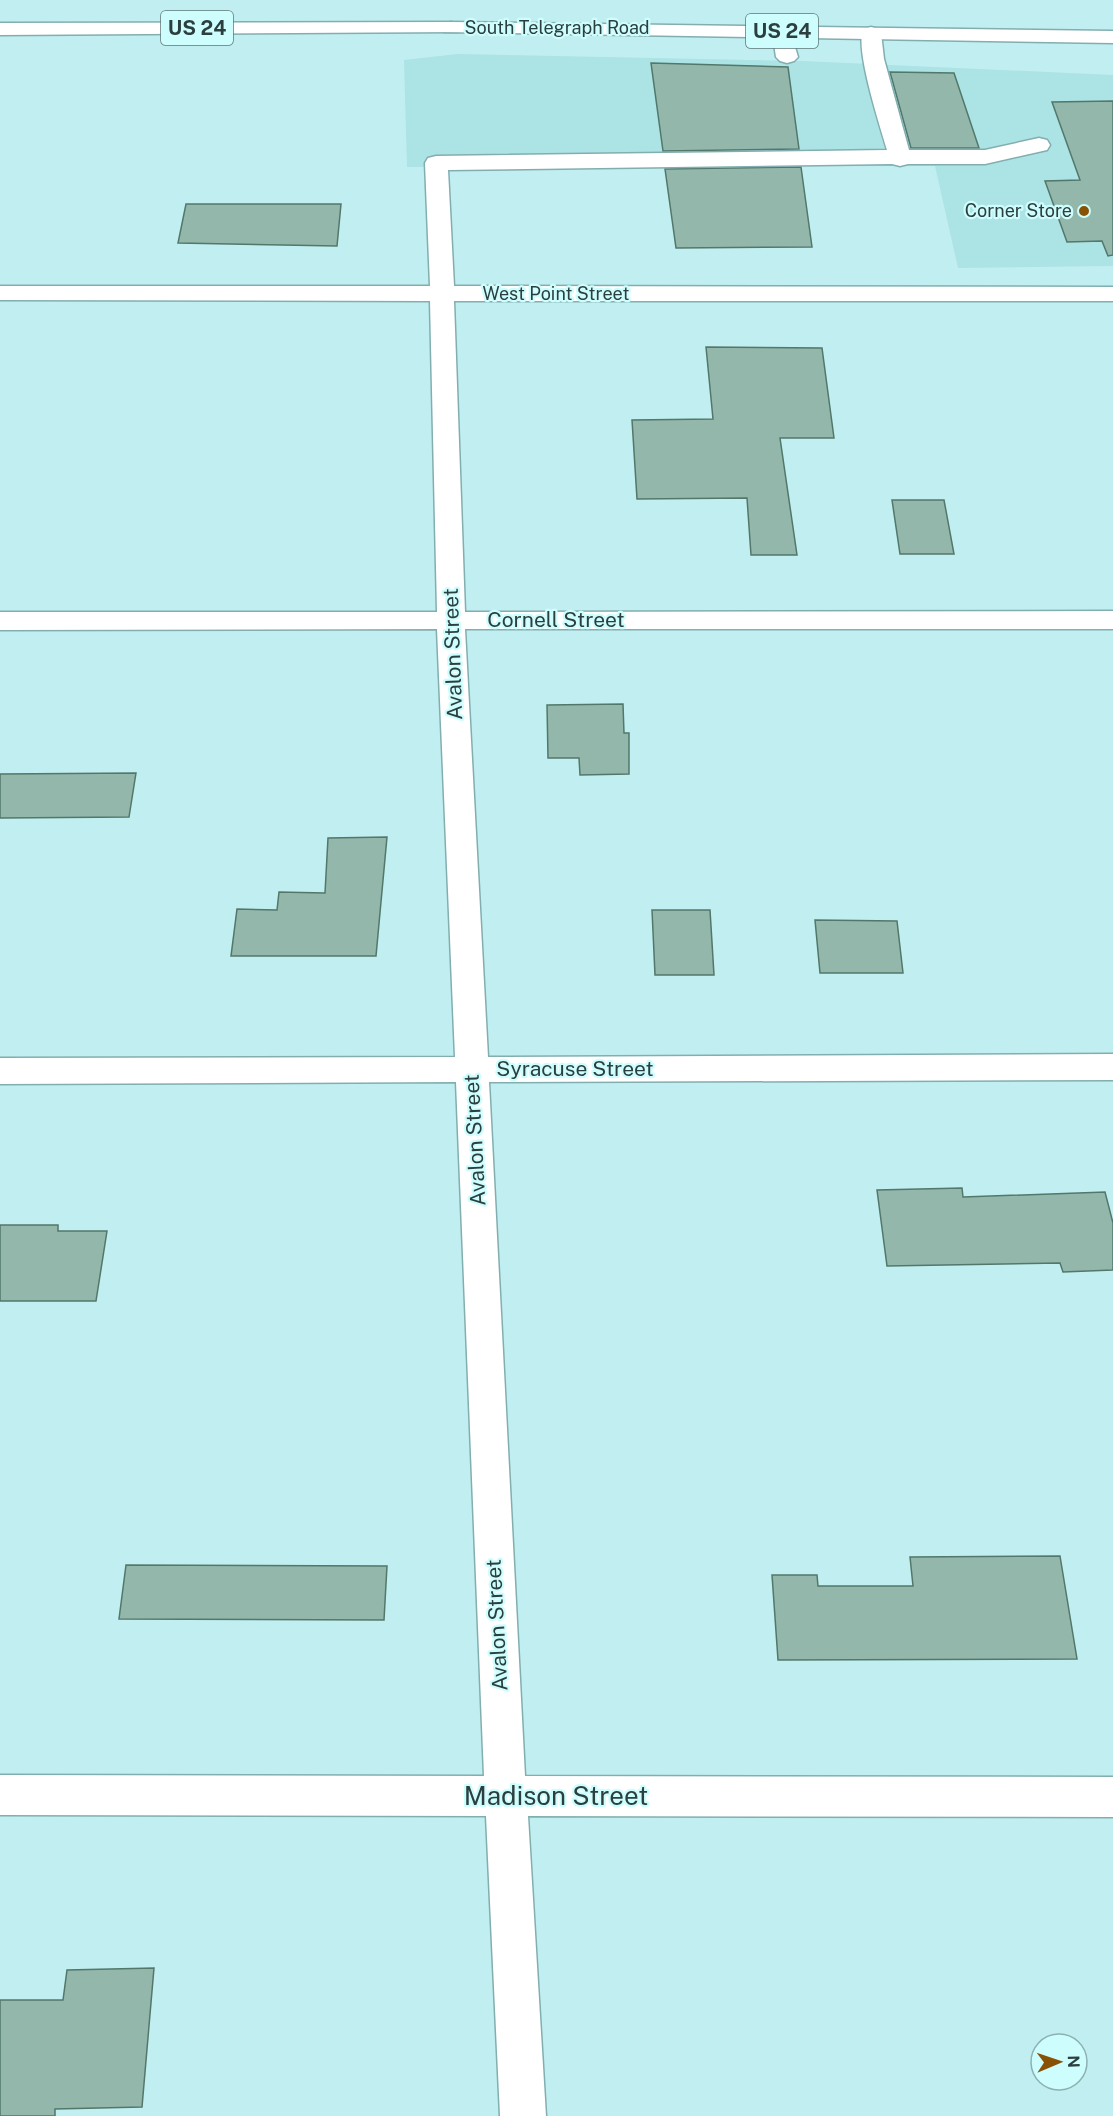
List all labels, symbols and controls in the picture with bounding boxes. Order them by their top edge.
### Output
road number: US 24 [161,11,233,45]
road number: US 24 [746,14,818,48]
street label: South Telegraph Road [464,17,650,38]
place label: Corner Store [965,200,1072,221]
marker: Corner Store [1077,204,1091,218]
street label: West Point Street [483,283,629,304]
street label: Avalon Street [438,588,467,720]
street label: Cornell Street [487,607,625,632]
street label: Syracuse Street [496,1056,654,1081]
street label: Avalon Street [459,1074,490,1207]
street label: Avalon Street [481,1559,512,1692]
street label: Madison Street [464,1780,648,1811]
north arrow [1029,2032,1089,2092]
text: N [1064,2055,1083,2068]

